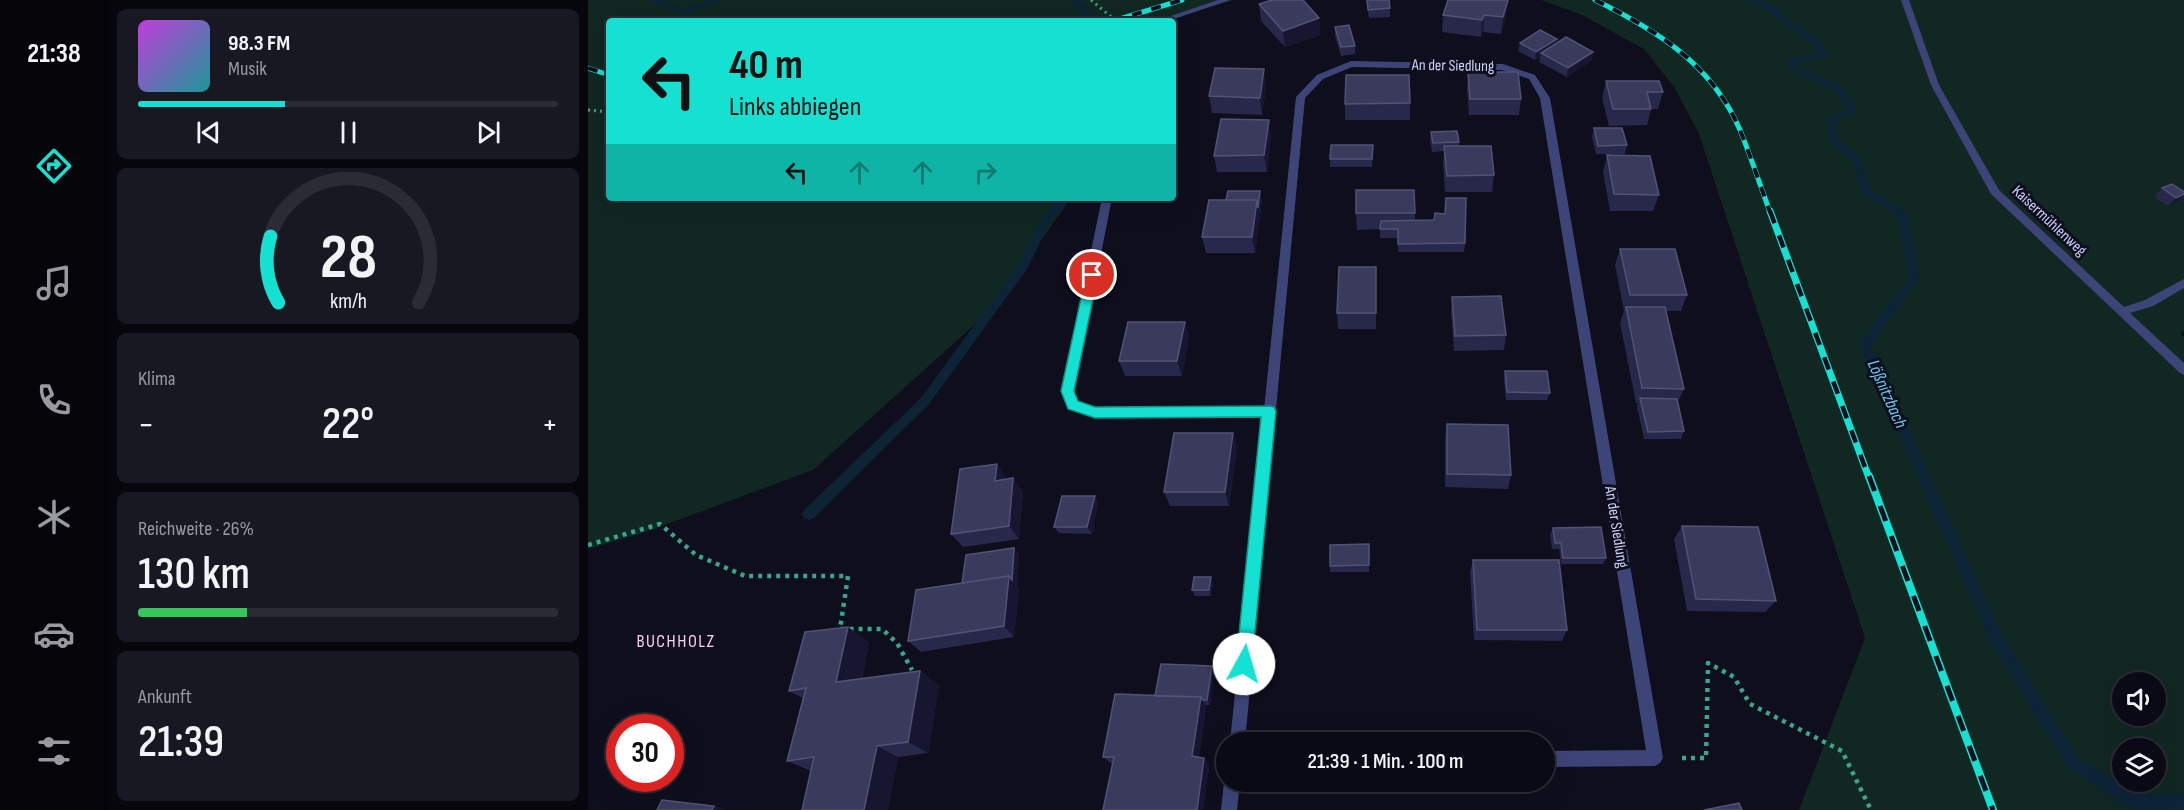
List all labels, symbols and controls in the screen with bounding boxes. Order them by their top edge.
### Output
text: 98.3 FM [228,30,290,57]
text: 21:38 [27,38,81,70]
text: 40 m [729,40,803,91]
icon: left [630,42,708,120]
street label: An der Siedlung [1411,56,1494,76]
text: Musik [228,57,267,81]
text: Links abbiegen [729,91,861,123]
icon: previous [192,116,225,149]
icon: pause [332,116,365,149]
icon: next [472,116,505,149]
icon: directions [33,145,75,187]
icon: left [780,156,813,189]
icon: ahead [843,156,876,189]
icon: ahead [906,156,939,189]
icon: right [969,156,1002,189]
street label: Kaisermühlenweg [2008,182,2090,260]
text: 28 [320,221,376,296]
pin [1066,249,1117,300]
icon: arrive [1075,258,1108,291]
icon: music [33,262,75,304]
text: km/h [329,289,367,314]
water label: Lößnitzbach [1863,356,1912,432]
text: Klima [138,367,176,391]
icon: phone [33,379,75,421]
text: 22° [322,397,374,452]
text: − [138,405,154,445]
text: + [542,405,558,445]
street label: An der Siedlung [1600,484,1632,569]
icon: climate [33,496,75,538]
text: Reichweite · 26% [138,517,254,541]
text: 130 km [138,547,250,602]
icon: car [33,613,75,655]
district label: BUCHHOLZ [636,631,716,652]
position arrow [1212,632,1276,696]
map controls [2112,672,2166,792]
button: sound [2112,672,2166,726]
text: Ankunft [138,685,192,709]
speed limit sign: 30 [606,714,684,792]
text: 21:39 [138,715,224,770]
icon: filters [33,730,75,772]
button: layers [2112,738,2166,792]
text: 21:39 · 1 Min. · 100 m [1308,748,1463,775]

